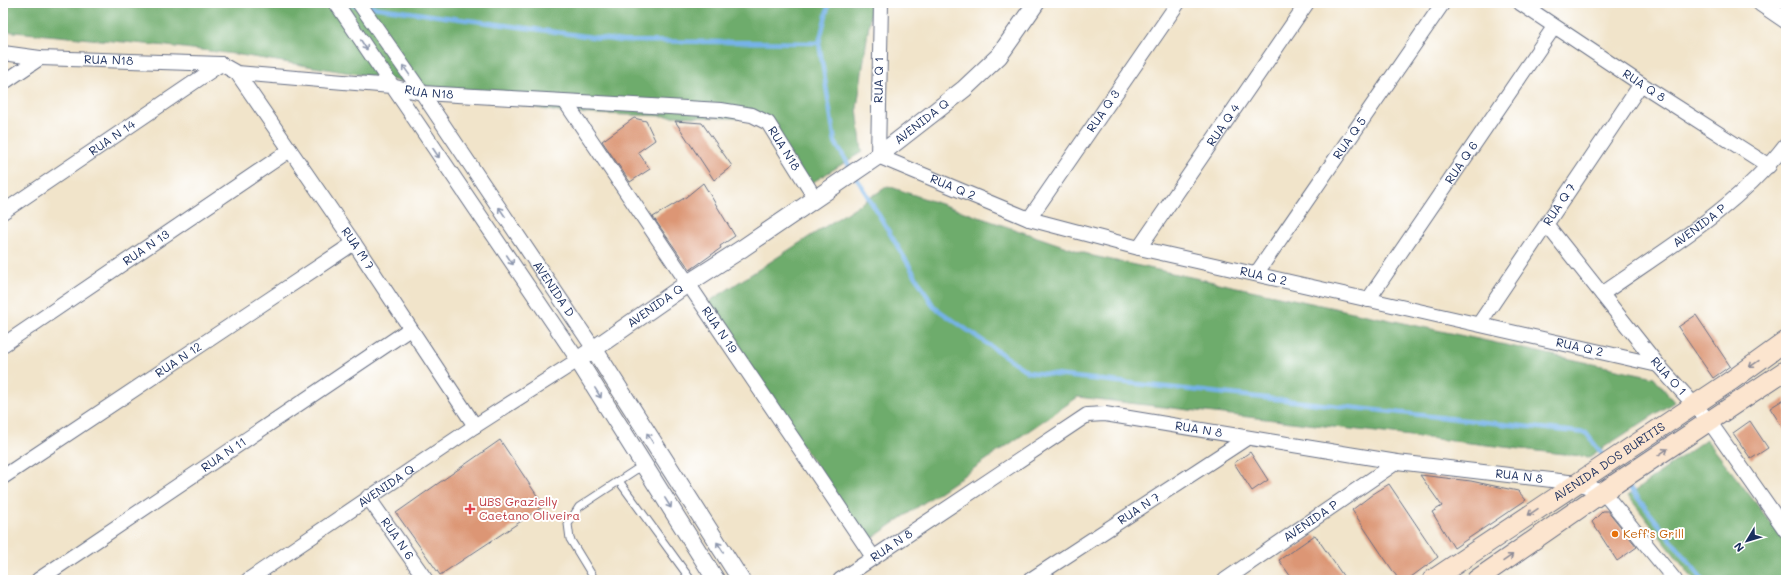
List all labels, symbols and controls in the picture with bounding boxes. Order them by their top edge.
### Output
one-way arrow [360,39,368,50]
street label: RUA N18 [84,50,134,68]
street label: RUA Q 1 [870,57,886,103]
one-way arrow [402,65,410,76]
street label: RUA Q 8 [1620,65,1669,105]
street label: RUA N18 [403,80,454,102]
street label: RUA Q 3 [1082,86,1123,135]
street label: AVENIDA Q [891,95,952,147]
street label: RUA Q 4 [1202,100,1243,149]
street label: RUA Q 5 [1329,113,1369,162]
street label: RUA N 14 [85,116,138,159]
street label: RUA N18 [765,123,805,173]
street label: RUA Q 6 [1440,138,1481,187]
one-way arrow [432,147,440,158]
street label: RUA Q 2 [928,170,978,203]
street label: RUA Q 7 [1539,180,1579,228]
street label: AVENIDA P [1669,200,1729,250]
one-way arrow [498,207,506,218]
street label: RUA M 7 [338,224,379,273]
street label: RUA N 13 [119,225,172,268]
one-way arrow [505,255,514,266]
street label: AVENIDA D [530,257,579,319]
street label: RUA Q 2 [1239,262,1289,288]
street label: AVENIDA Q [624,280,686,330]
street label: RUA N 19 [699,303,742,356]
street label: RUA Q 2 [1555,333,1605,359]
street label: RUA N 12 [152,338,204,380]
street label: RUA O 1 [1648,353,1691,398]
one-way arrow [1749,360,1760,368]
one-way arrow [594,388,603,399]
street label: RUA N 8 [1174,417,1224,440]
street label: AVENIDA DOS BURITIS [1550,418,1668,504]
one-way arrow [646,432,654,444]
street label: RUA N 11 [197,433,249,475]
one-way arrow [1657,448,1668,456]
street label: AVENIDA Q [354,461,417,510]
street label: RUA N 8 [1495,465,1544,486]
street label: RUA N 7 [1114,488,1163,528]
place label: UBS Grazielly Caetano Oliveira [479,493,580,523]
street label: AVENIDA P [1280,496,1341,545]
one-way arrow [664,497,672,508]
marker: UBS Grazielly Caetano Oliveira [464,503,476,515]
one-way arrow [1528,508,1539,516]
street label: RUA N 6 [378,514,418,562]
north arrow [1727,521,1767,561]
street label: RUA N 8 [867,525,915,565]
place label: Keff's Grill [1623,525,1684,541]
marker: Keff's Grill [1610,529,1620,539]
text: N [1730,540,1747,555]
one-way arrow [716,541,724,553]
one-way arrow [1502,554,1513,562]

